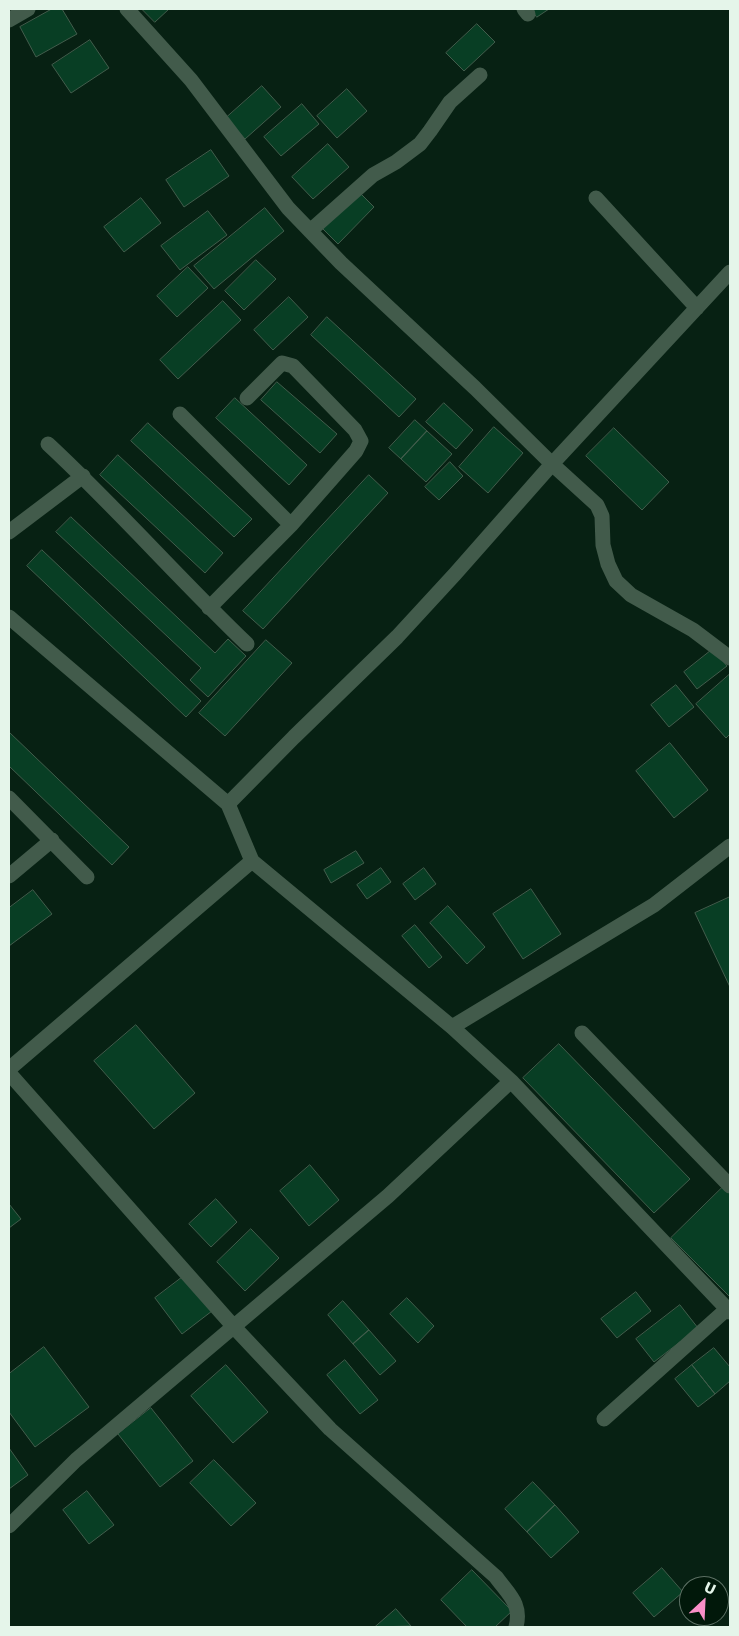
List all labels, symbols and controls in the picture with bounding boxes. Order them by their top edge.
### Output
north arrow [679,1576,729,1626]
text: U [701,1579,718,1598]

